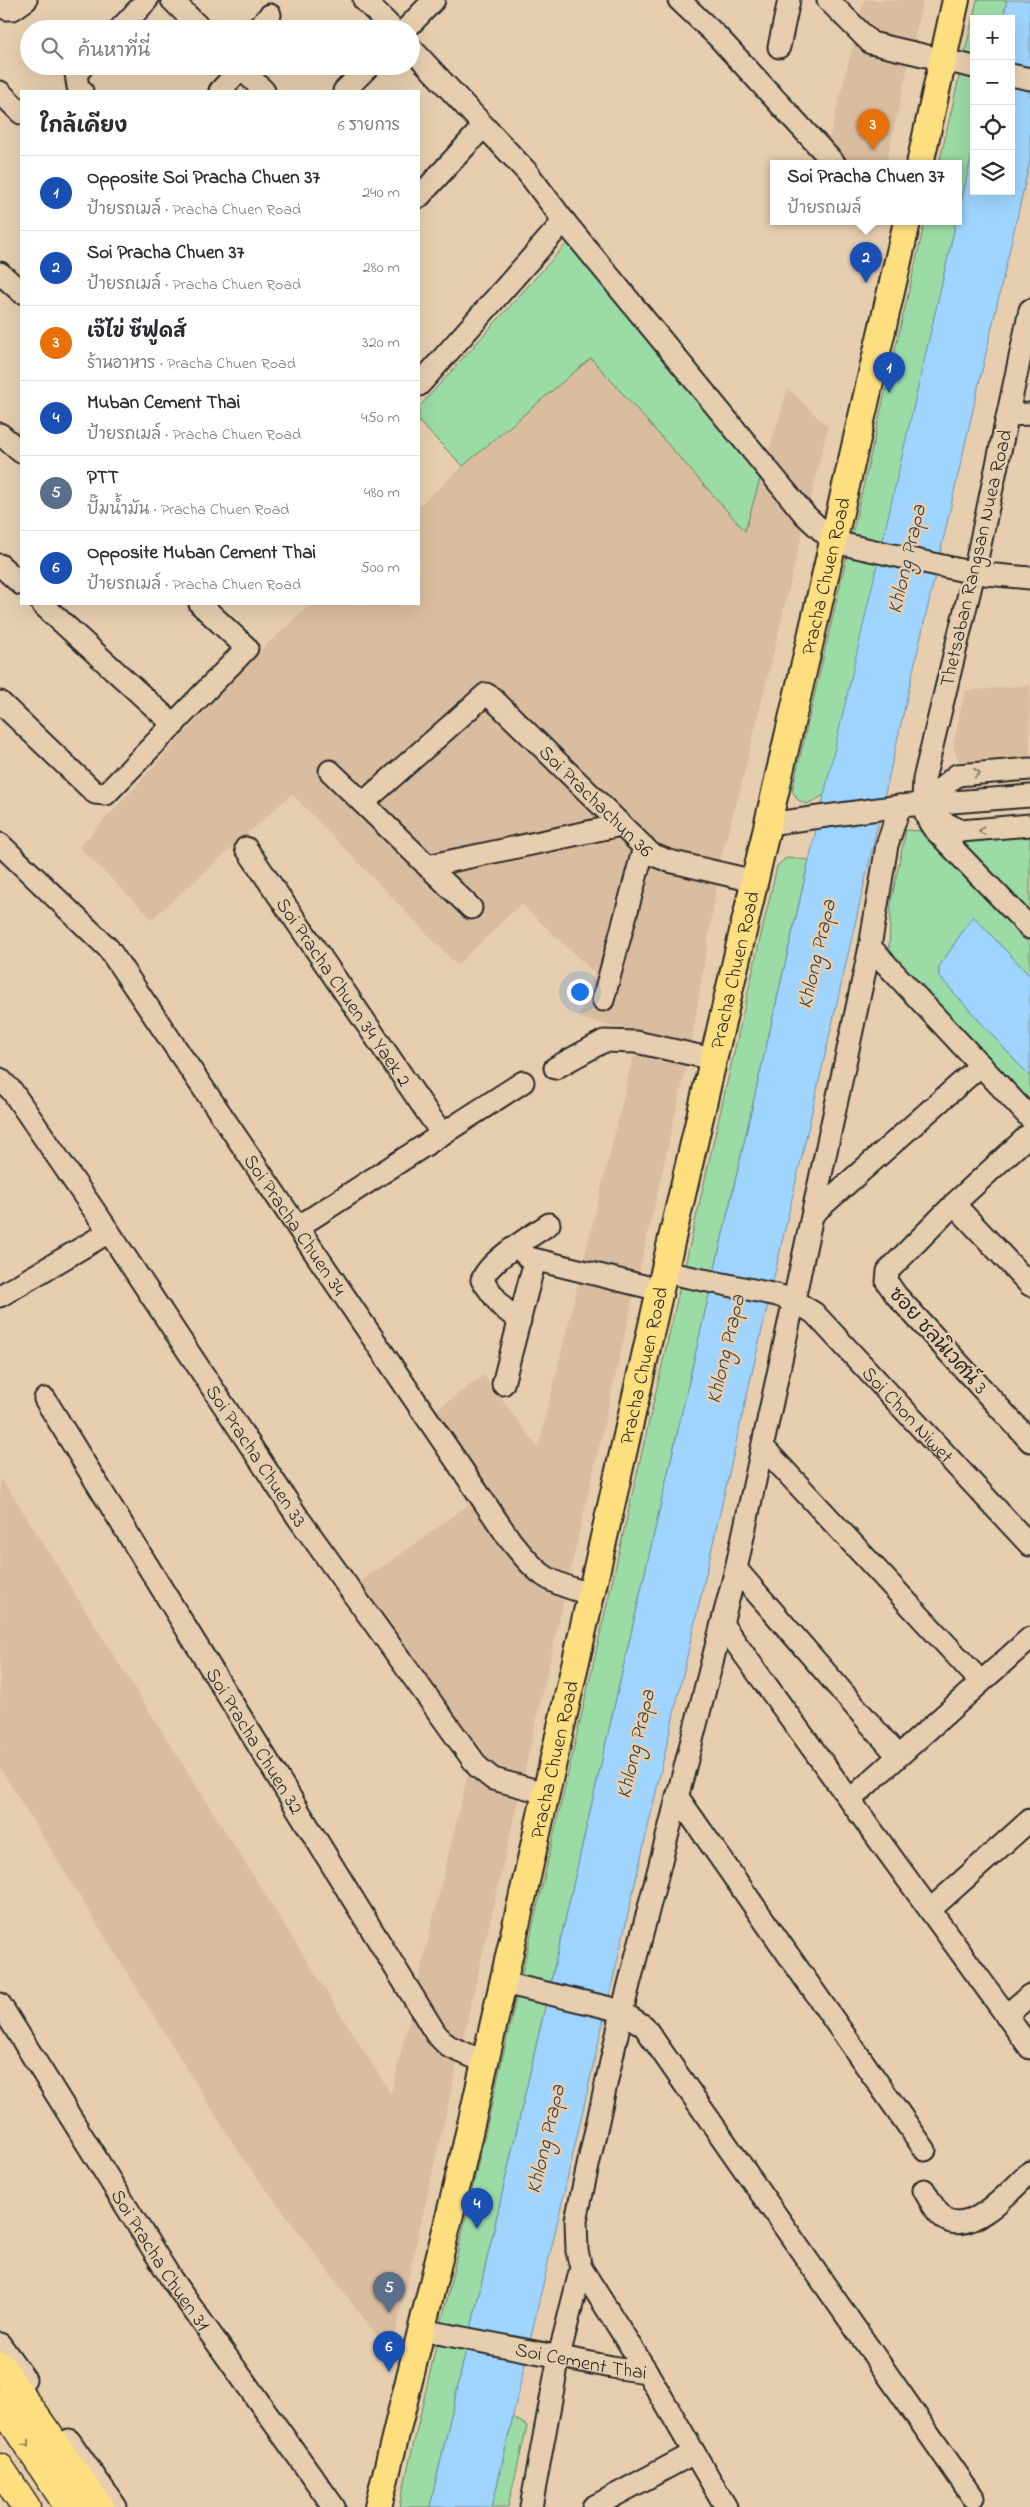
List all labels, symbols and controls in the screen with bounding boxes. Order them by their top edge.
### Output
map controls [970,15,1015,195]
button: + [970,15,1015,60]
search box [20,20,420,75]
icon: search [38,34,66,62]
text: ค้นหาที่นี่ [78,38,150,65]
button: − [970,60,1015,105]
button: locate [970,105,1015,150]
pin: 3 [857,109,889,150]
text: ใกล้เคียง [40,112,127,142]
text: 6 รายการ [338,114,400,138]
button: layers [970,150,1015,195]
popup [770,160,962,225]
text: Soi Pracha Chuen 37 [787,164,945,191]
text: Opposite Soi Pracha Chuen 37 [87,165,320,192]
text: 1 [53,181,59,205]
text: 240 m [362,181,400,205]
text: ป้ายรถเมล์ [787,197,861,221]
text: ป้ายรถเมล์ · Pracha Chuen Road [87,198,301,222]
text: Soi Pracha Chuen 37 [87,240,244,267]
pin: 2 [850,242,882,283]
text: 2 [52,256,60,280]
text: 280 m [363,256,400,280]
text: ป้ายรถเมล์ · Pracha Chuen Road [87,273,301,297]
text: เจ๊ไข่ ซีฟูดส์ [87,319,186,346]
text: 3 [53,331,59,355]
text: 320 m [362,331,400,355]
text: ร้านอาหาร · Pracha Chuen Road [87,352,296,376]
pin: 1 [873,352,905,393]
text: Muban Cement Thai [87,390,240,417]
text: 4 [53,406,59,430]
text: 450 m [361,406,400,430]
text: ป้ายรถเมล์ · Pracha Chuen Road [87,423,301,447]
street label: Thetsaban Rangsan Nuea Road [934,427,1022,690]
text: PTT [87,465,119,492]
text: 5 [51,481,61,505]
text: 480 m [364,481,400,505]
street label: Pracha Chuen Road [795,495,860,658]
text: ปั๊มน้ำมัน · Pracha Chuen Road [87,498,289,522]
water label: Khlong Prapa [881,501,936,617]
text: Opposite Muban Cement Thai [87,540,316,567]
text: 6 [52,556,60,580]
text: 500 m [361,556,400,580]
text: ป้ายรถเมล์ · Pracha Chuen Road [87,573,301,597]
street label: Soi Prachachun 36 [531,739,659,865]
one-way arrow [974,768,982,779]
one-way arrow [977,825,985,836]
street label: Pracha Chuen Road [704,889,769,1052]
street label: Soi Pracha Chuen 34 Yaek 2 [267,893,417,1093]
water label: Khlong Prapa [791,896,846,1012]
your location [567,979,593,1005]
street label: Soi Pracha Chuen 34 [235,1149,352,1302]
street label: ซอย ชลนิเวศน์ 3 [881,1281,994,1402]
street label: Pracha Chuen Road [613,1284,677,1448]
water label: Khlong Prapa [700,1291,755,1407]
street label: Soi Chon Niwet [854,1361,959,1471]
street label: Soi Pracha Chuen 33 [197,1380,313,1534]
street label: Soi Pracha Chuen 32 [197,1663,309,1821]
street label: Pracha Chuen Road [524,1678,588,1842]
water label: Khlong Prapa [610,1686,665,1802]
water label: Khlong Prapa [520,2081,575,2197]
street label: Soi Pracha Chuen 31 [102,2184,216,2338]
pin: 4 [461,2188,493,2229]
pin: 5 [373,2272,405,2313]
pin: 6 [373,2331,405,2372]
street label: Soi Cement Thai [512,2336,648,2389]
one-way arrow [21,2438,30,2447]

